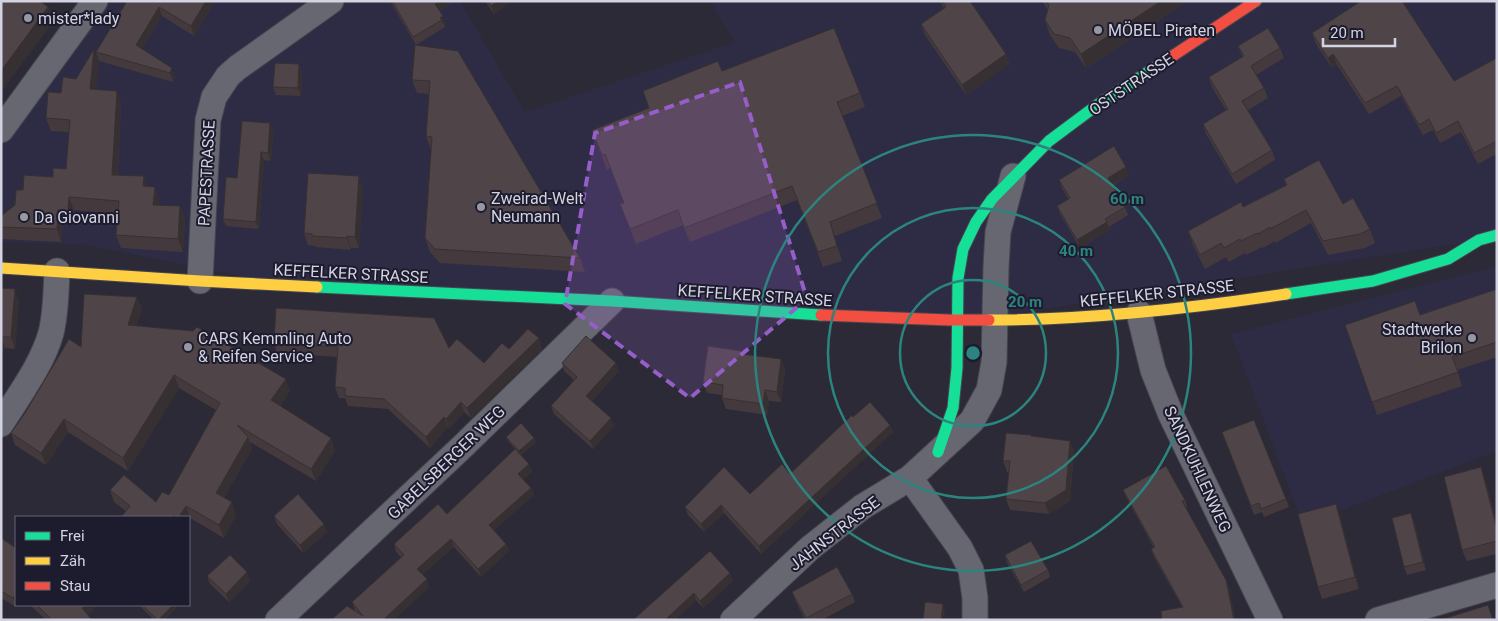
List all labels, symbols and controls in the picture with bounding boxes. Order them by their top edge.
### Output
place label: mister*lady [38,9,120,28]
marker: mister*lady [22,12,34,24]
scale bar [1323,15,1396,47]
place label: MÖBEL Piraten [1108,21,1215,40]
marker: MÖBEL Piraten [1092,24,1104,36]
text: 20 m [1330,24,1364,42]
street label: OSTSTRASSE [1086,49,1177,120]
street label: PAPESTRASSE [194,120,219,226]
place label: Zweirad-Welt Neumann [491,189,584,226]
text: 60 m [1110,190,1144,208]
marker: Zweirad-Welt Neumann [475,201,487,213]
place label: Da Giovanni [34,208,119,227]
marker: Da Giovanni [18,211,30,223]
text: 40 m [1059,242,1093,260]
street label: KEFFELKER STRASSE [273,260,429,287]
street label: KEFFELKER STRASSE [1079,276,1235,311]
street label: KEFFELKER STRASSE [677,281,833,310]
text: 20 m [1008,293,1042,311]
place label: Stadtwerke Brilon [1382,320,1462,357]
place label: CARS Kemmling Auto & Reifen Service [198,329,352,366]
marker: Stadtwerke Brilon [1466,332,1478,344]
marker: CARS Kemmling Auto & Reifen Service [182,341,194,353]
centre of rings [964,344,982,362]
street label: GABELSBERGER WEG [384,402,509,523]
street label: SANDKUHLENWEG [1160,403,1235,535]
street label: JAHNSTRASSE [785,492,883,575]
legend [15,516,190,606]
text: Frei [60,527,85,545]
text: Zäh [60,552,85,570]
text: Stau [60,577,90,595]

